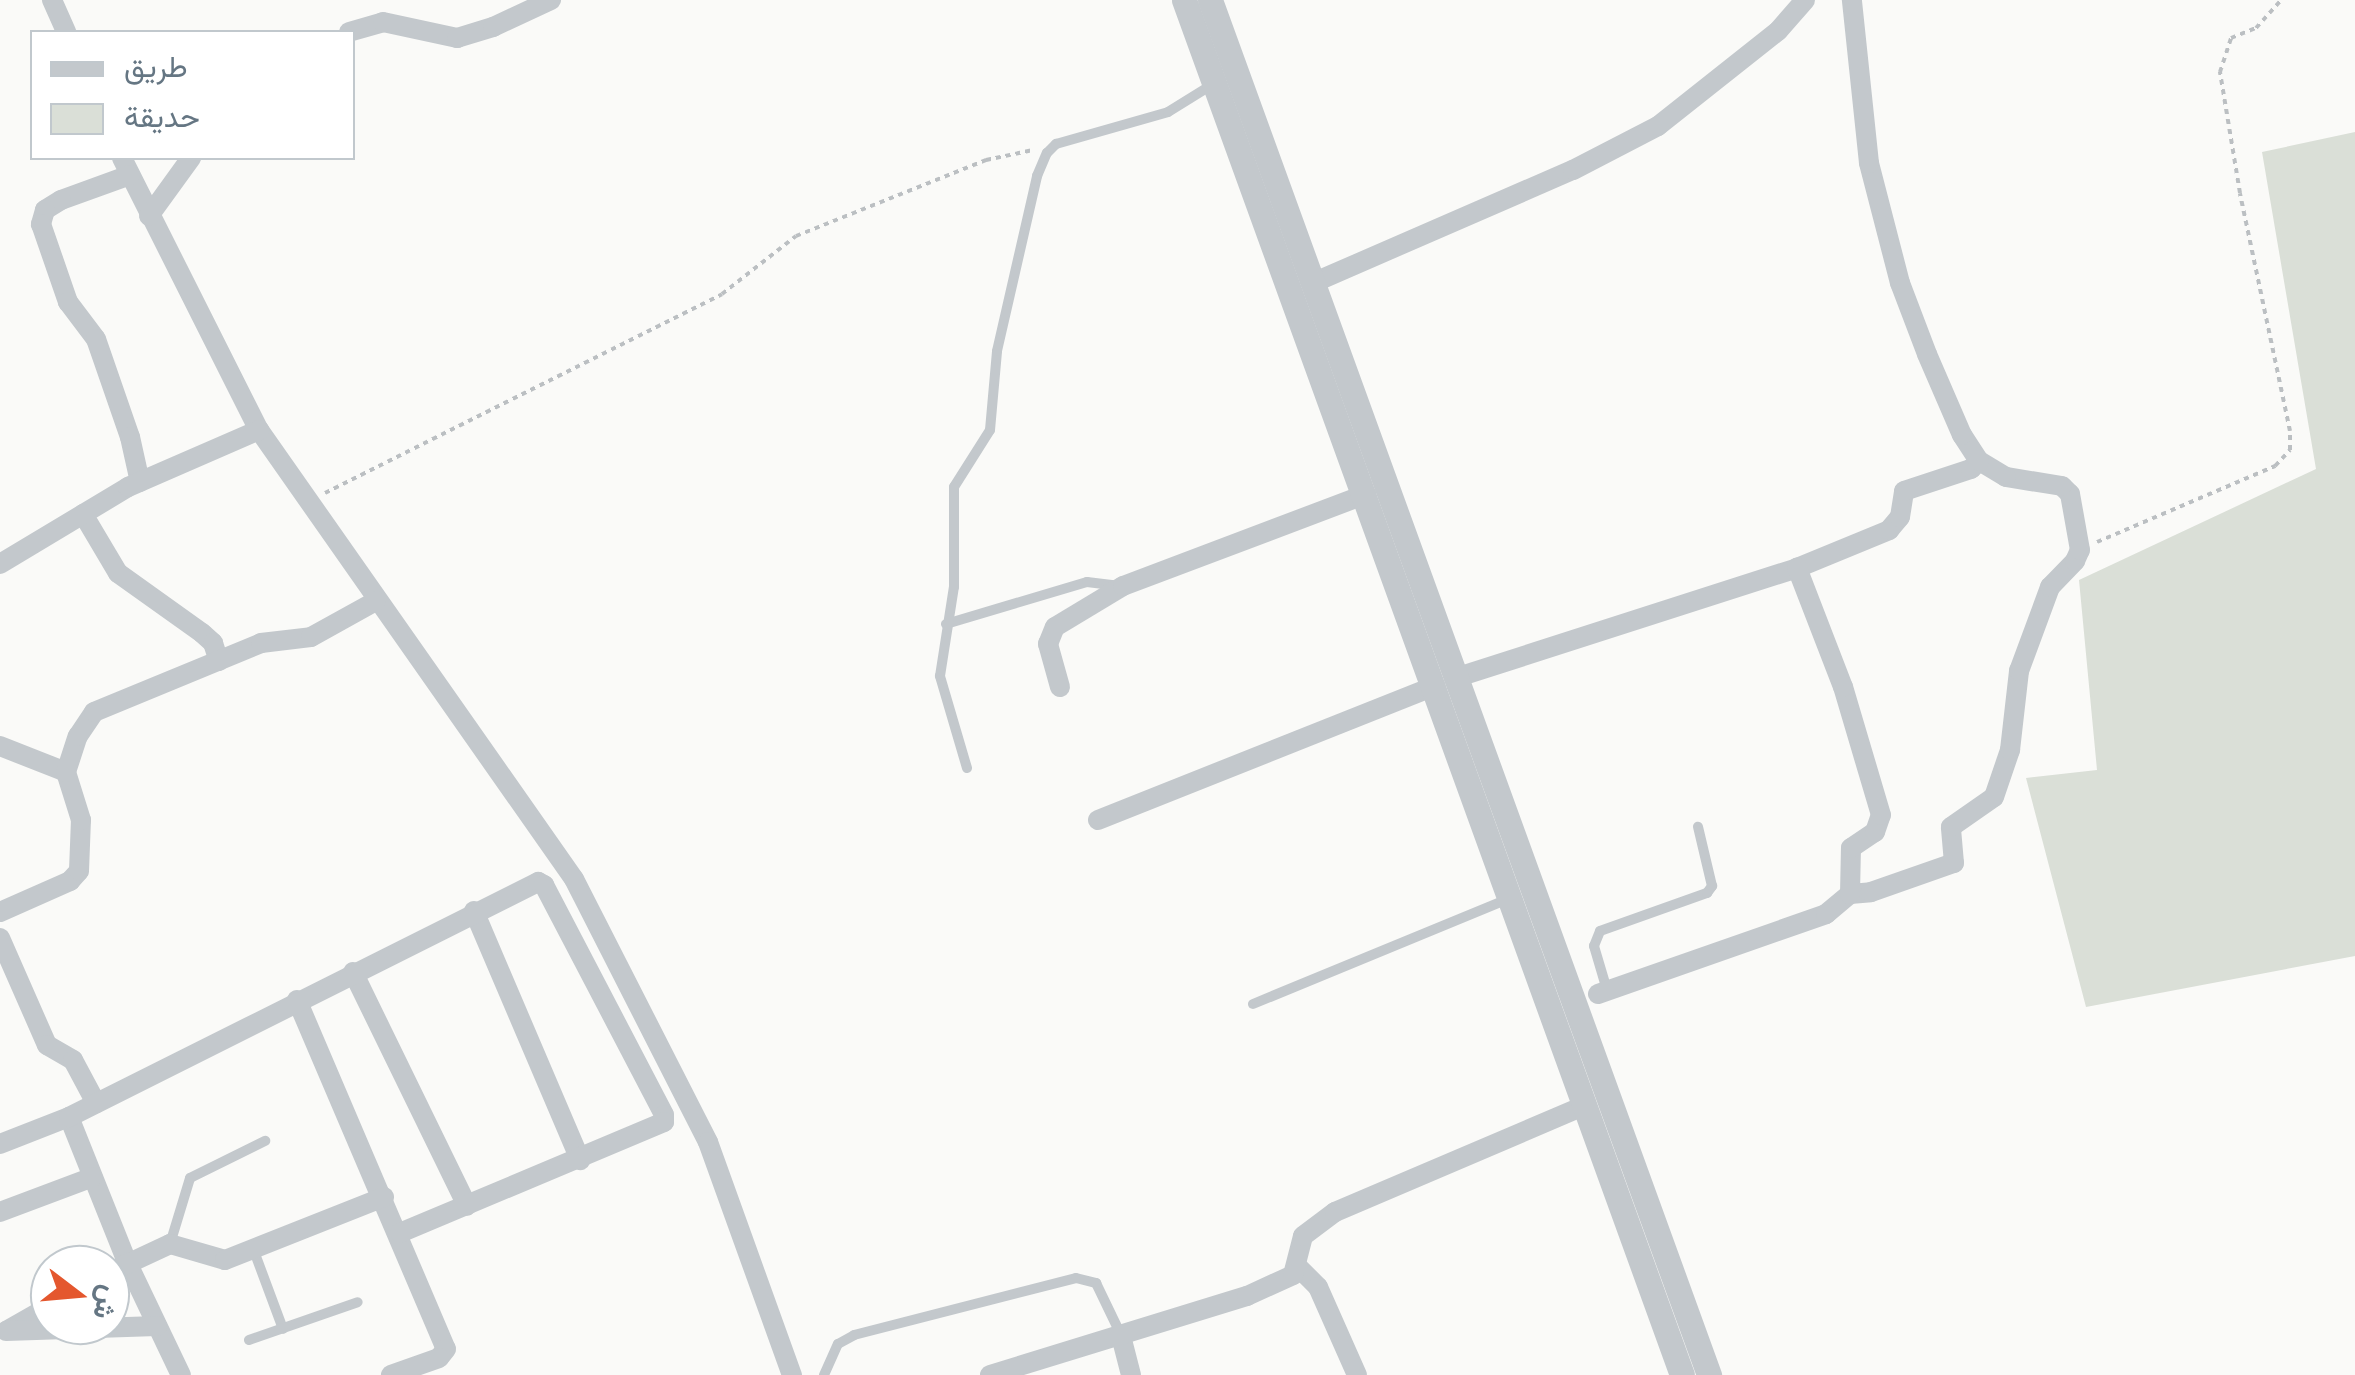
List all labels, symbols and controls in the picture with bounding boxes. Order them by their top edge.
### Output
legend [30,30,355,160]
text: طريق [124,47,188,85]
text: حديقة [124,97,200,135]
north arrow [30,1245,130,1345]
text: ش [86,1282,129,1324]

